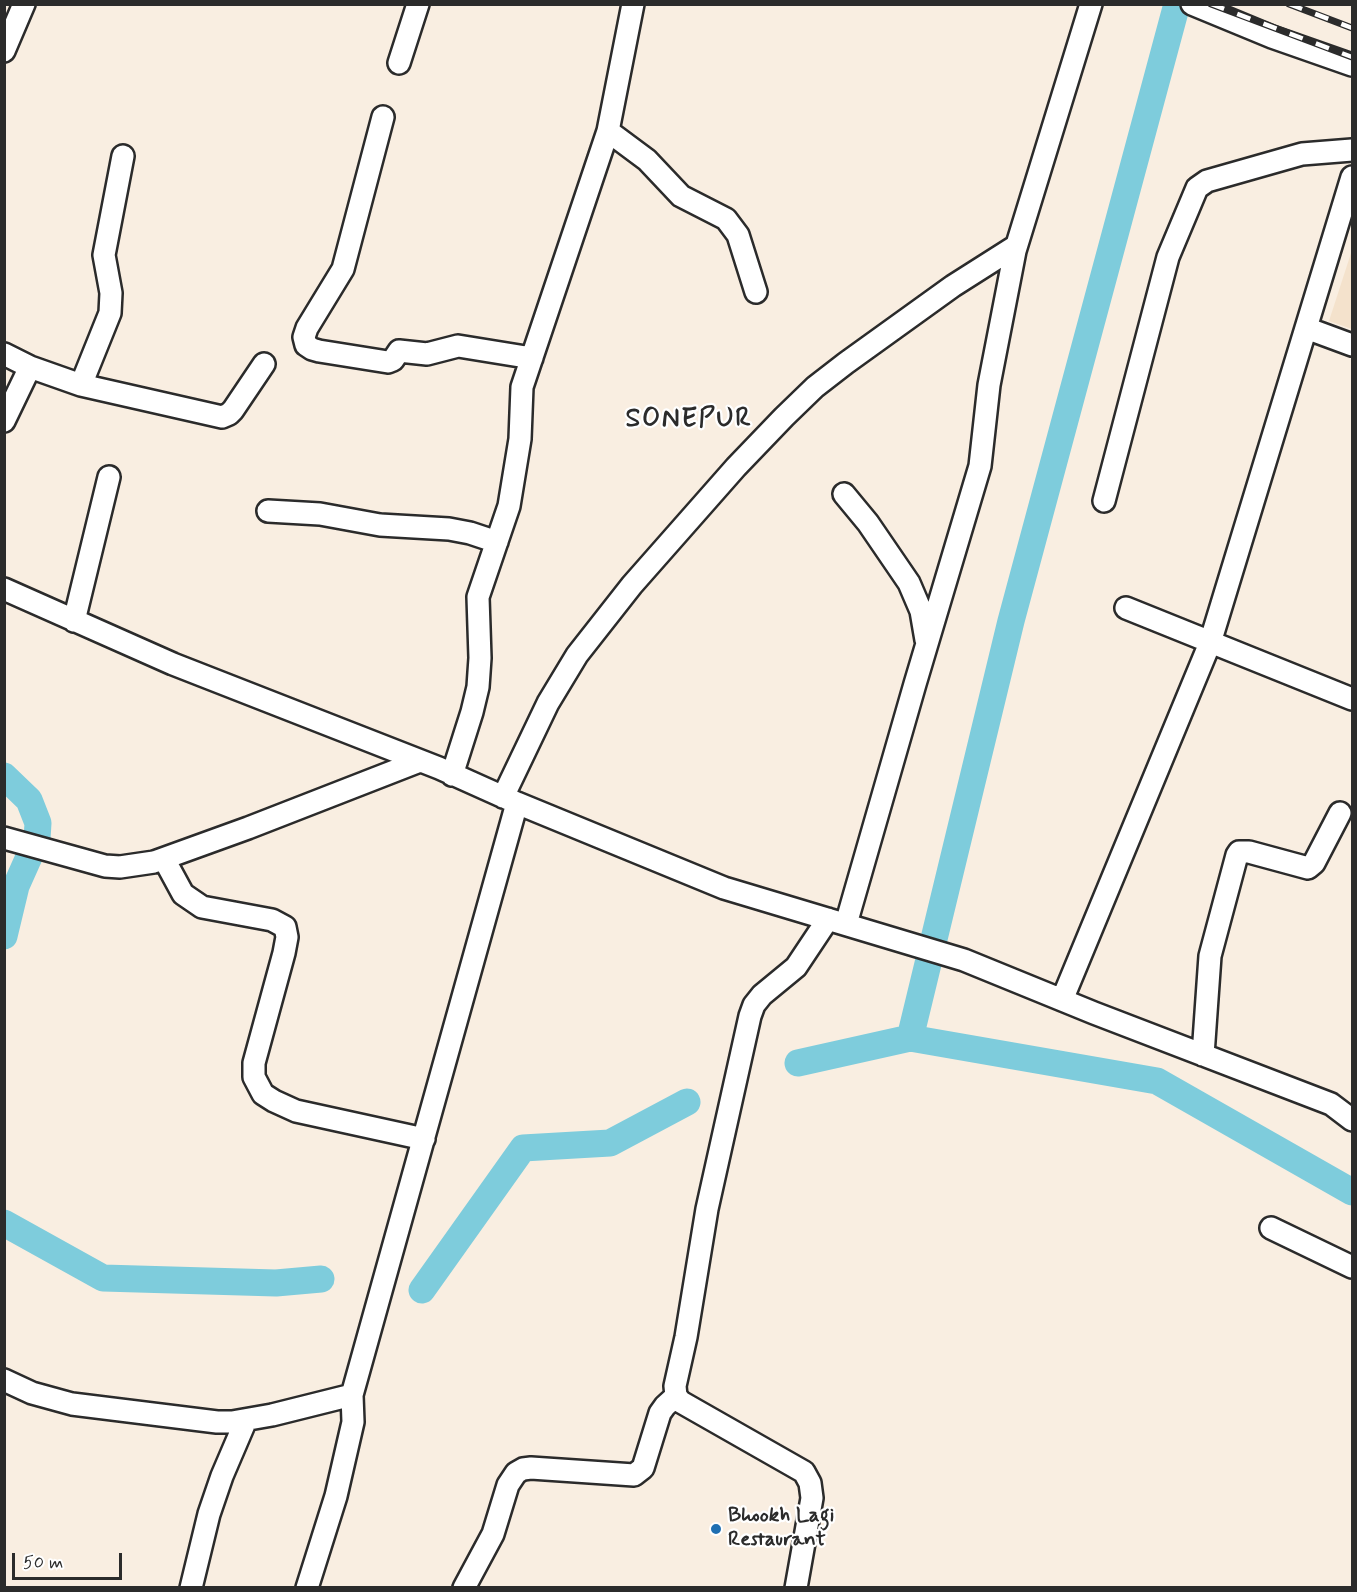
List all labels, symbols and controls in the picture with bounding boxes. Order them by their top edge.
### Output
district label: SONEPUR [624,404,754,436]
place label: Bhookh Lagi Restaurant [728,1504,834,1554]
marker: Bhookh Lagi Restaurant [709,1522,723,1536]
scale bar [15,1541,124,1579]
text: 50 m [23,1551,63,1575]

